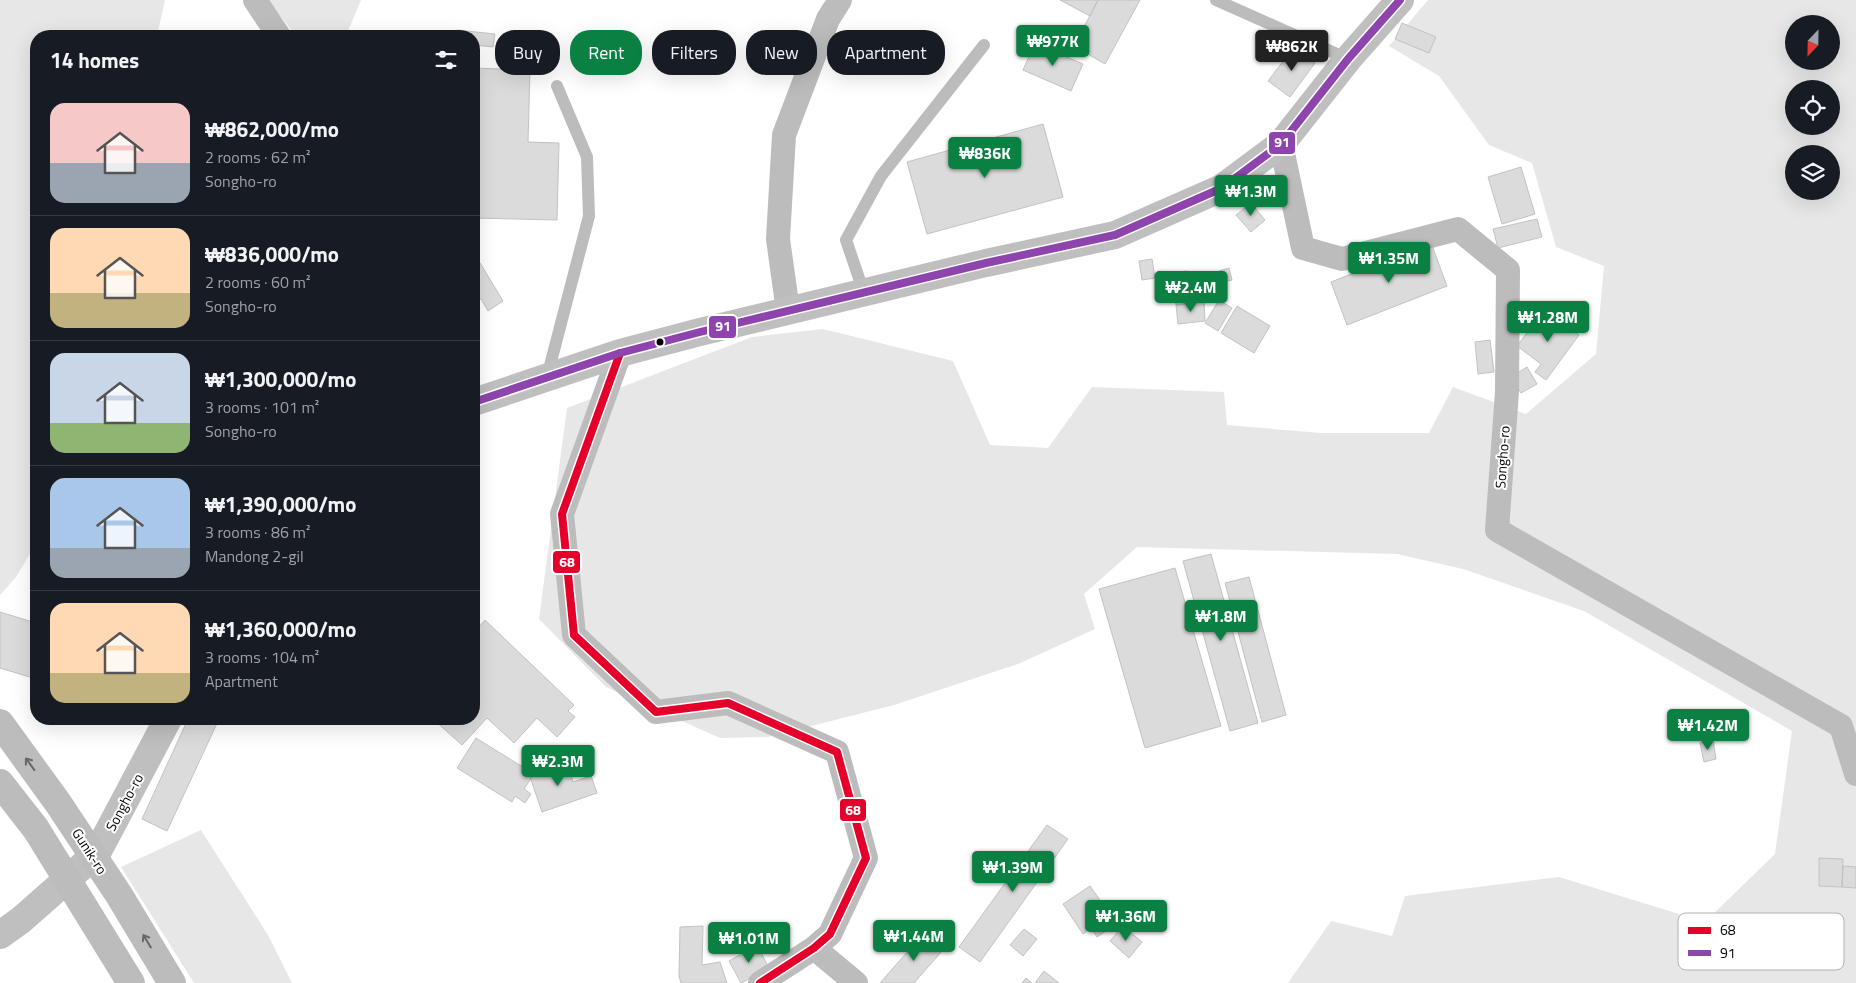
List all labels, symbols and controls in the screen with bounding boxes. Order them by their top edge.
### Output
north arrow [1785,15,1840,70]
map controls [1785,15,1840,200]
pin: ₩977K [1018,24,1088,67]
text: ₩977K [1027,29,1079,53]
chip: Buy [495,30,560,75]
chip: Rent [570,30,642,75]
chip: Filters [652,30,736,75]
chip: New [746,30,817,75]
chip: Apartment [827,30,945,75]
pin: ₩862K [1257,30,1327,72]
text: ₩862K [1266,34,1318,58]
text: 14 homes [50,44,139,76]
icon: filters [432,46,460,74]
button: locate [1785,80,1840,135]
text: ₩862,000/mo [205,113,339,145]
icon: home [90,123,150,183]
line badge: 91 [1268,131,1296,155]
text: 91 [1274,131,1290,152]
pin: ₩836K [950,136,1020,179]
text: ₩836K [959,141,1011,165]
text: 2 rooms · 62 m² [205,145,310,169]
button: layers [1785,145,1840,200]
text: Songho-ro [205,169,277,193]
pin: ₩1.3M [1216,174,1286,217]
text: ₩1.3M [1226,179,1276,203]
text: ₩836,000/mo [205,238,339,270]
pin: ₩1.35M [1348,242,1430,284]
text: ₩1.35M [1359,246,1419,270]
icon: home [90,248,150,308]
text: 2 rooms · 60 m² [205,270,310,294]
pin: ₩2.4M [1156,270,1226,313]
text: ₩2.4M [1166,275,1216,299]
text: Songho-ro [205,294,277,318]
pin: ₩1.28M [1507,300,1589,343]
text: ₩1.28M [1518,305,1578,329]
line badge: 91 [708,315,737,339]
text: 91 [715,315,731,336]
unlabelled marker [655,337,665,347]
text: ₩1,300,000/mo [205,363,356,395]
icon: home [90,373,150,433]
text: 3 rooms · 101 m² [205,395,319,419]
text: Songho-ro [205,419,277,443]
street label: Songho-ro [1489,425,1515,489]
text: ₩1,390,000/mo [205,488,356,520]
icon: home [90,498,150,558]
text: 3 rooms · 86 m² [205,520,310,544]
text: Mandong 2-gil [205,544,304,568]
line badge: 68 [552,550,581,574]
text: 68 [559,551,575,572]
pin: ₩1.8M [1186,600,1256,642]
text: ₩1.8M [1196,604,1246,628]
text: ₩1,360,000/mo [205,613,356,645]
icon: home [90,623,150,683]
text: 3 rooms · 104 m² [205,645,319,669]
text: Apartment [205,669,278,693]
pin: ₩1.42M [1667,708,1749,751]
text: ₩1.42M [1678,713,1738,737]
pin: ₩2.3M [523,744,593,787]
text: ₩2.3M [533,749,583,773]
one-way arrow [24,758,35,771]
street label: Songho-ro [100,769,148,835]
line badge: 68 [839,798,867,822]
text: 68 [845,799,861,820]
street label: Gunik-ro [67,824,113,878]
pin: ₩1.39M [972,850,1054,893]
text: ₩1.39M [983,855,1043,879]
pin: ₩1.36M [1085,900,1167,942]
text: ₩1.36M [1096,904,1156,928]
legend [1678,913,1844,970]
text: 68 [1720,919,1736,940]
pin: ₩1.44M [873,920,955,962]
pin: ₩1.01M [708,922,790,964]
text: ₩1.44M [884,924,944,948]
text: ₩1.01M [719,926,779,950]
one-way arrow [142,935,152,949]
text: 91 [1720,942,1736,963]

